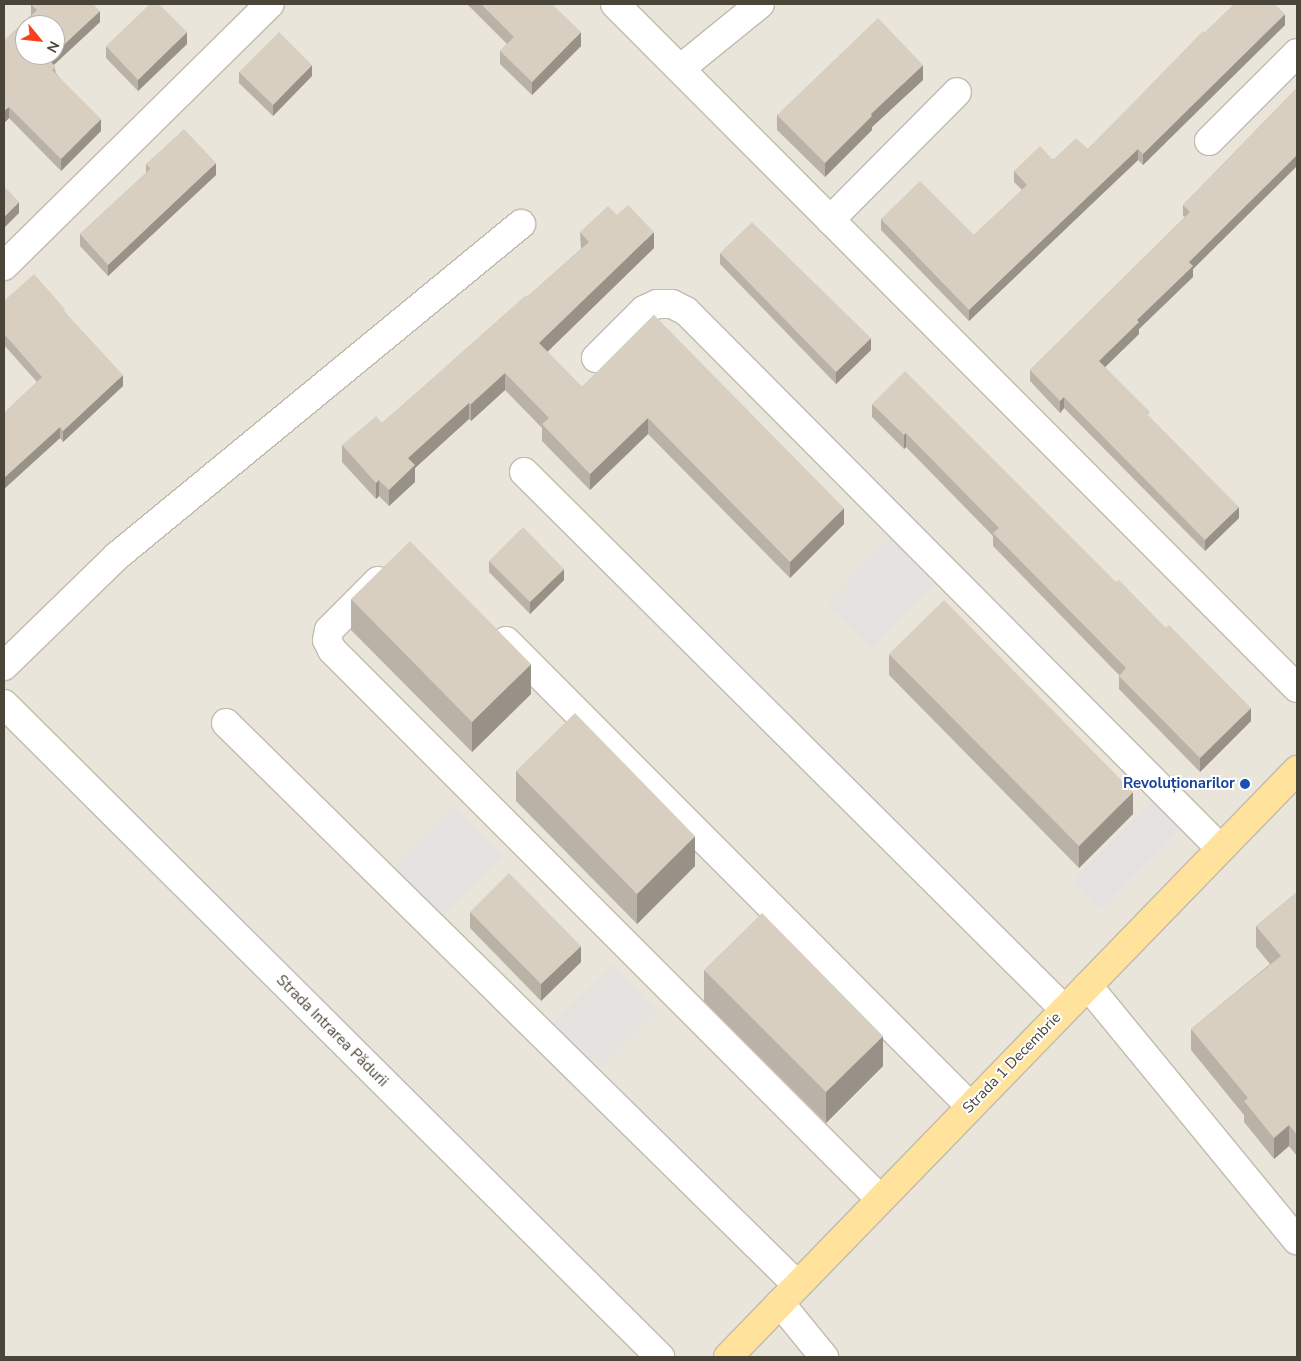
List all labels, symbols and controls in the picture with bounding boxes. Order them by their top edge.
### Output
north arrow [15,15,65,65]
text: N [42,38,64,56]
place label: Revoluționarilor [1123,775,1235,793]
marker: Revoluționarilor [1239,778,1251,790]
street label: Strada Intrarea Pădurii [272,971,392,1091]
street label: Strada 1 Decembrie [959,1009,1065,1117]

